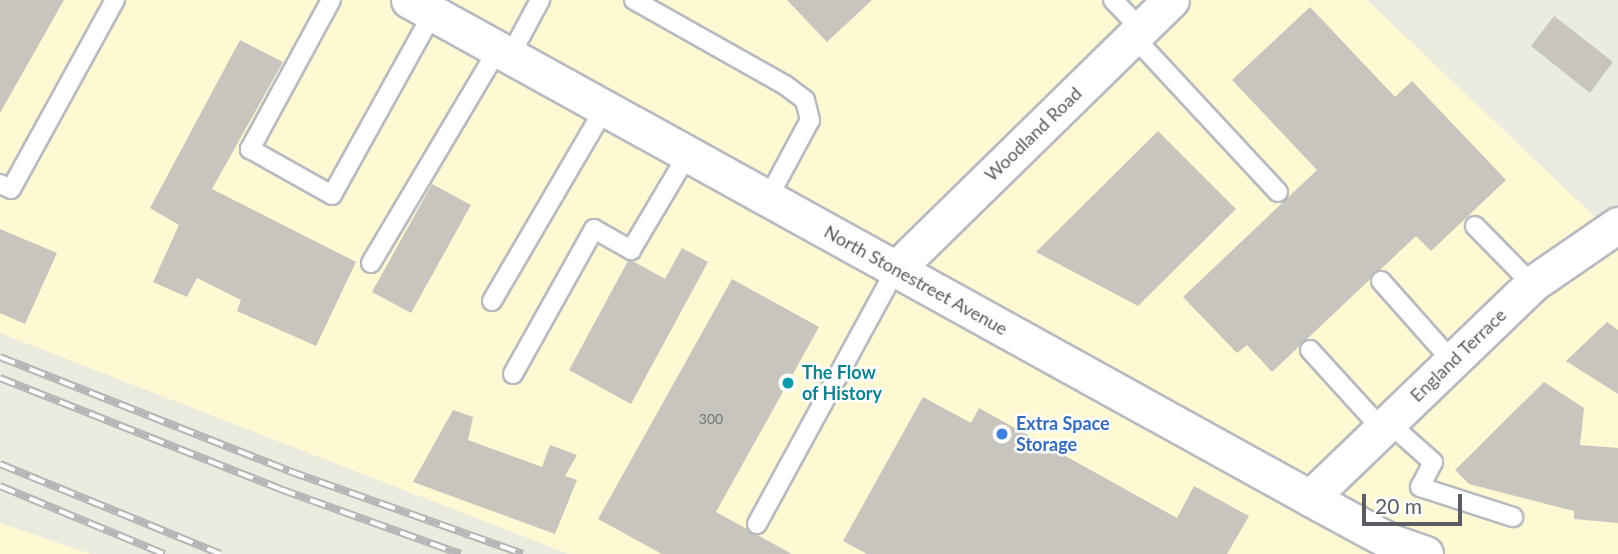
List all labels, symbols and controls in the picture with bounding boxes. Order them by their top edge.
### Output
street label: Woodland Road [980,82,1086,186]
street label: North Stonestreet Avenue [820,220,1012,340]
street label: England Terrace [1405,304,1511,406]
place label: The Flow of History [802,362,882,404]
marker: The Flow of History [780,375,796,391]
house number: 300 [699,411,723,427]
place label: Extra Space Storage [1016,413,1110,456]
marker: Extra Space Storage [994,426,1010,442]
scale bar [1366,480,1466,524]
text: 20 m [1375,493,1422,518]

